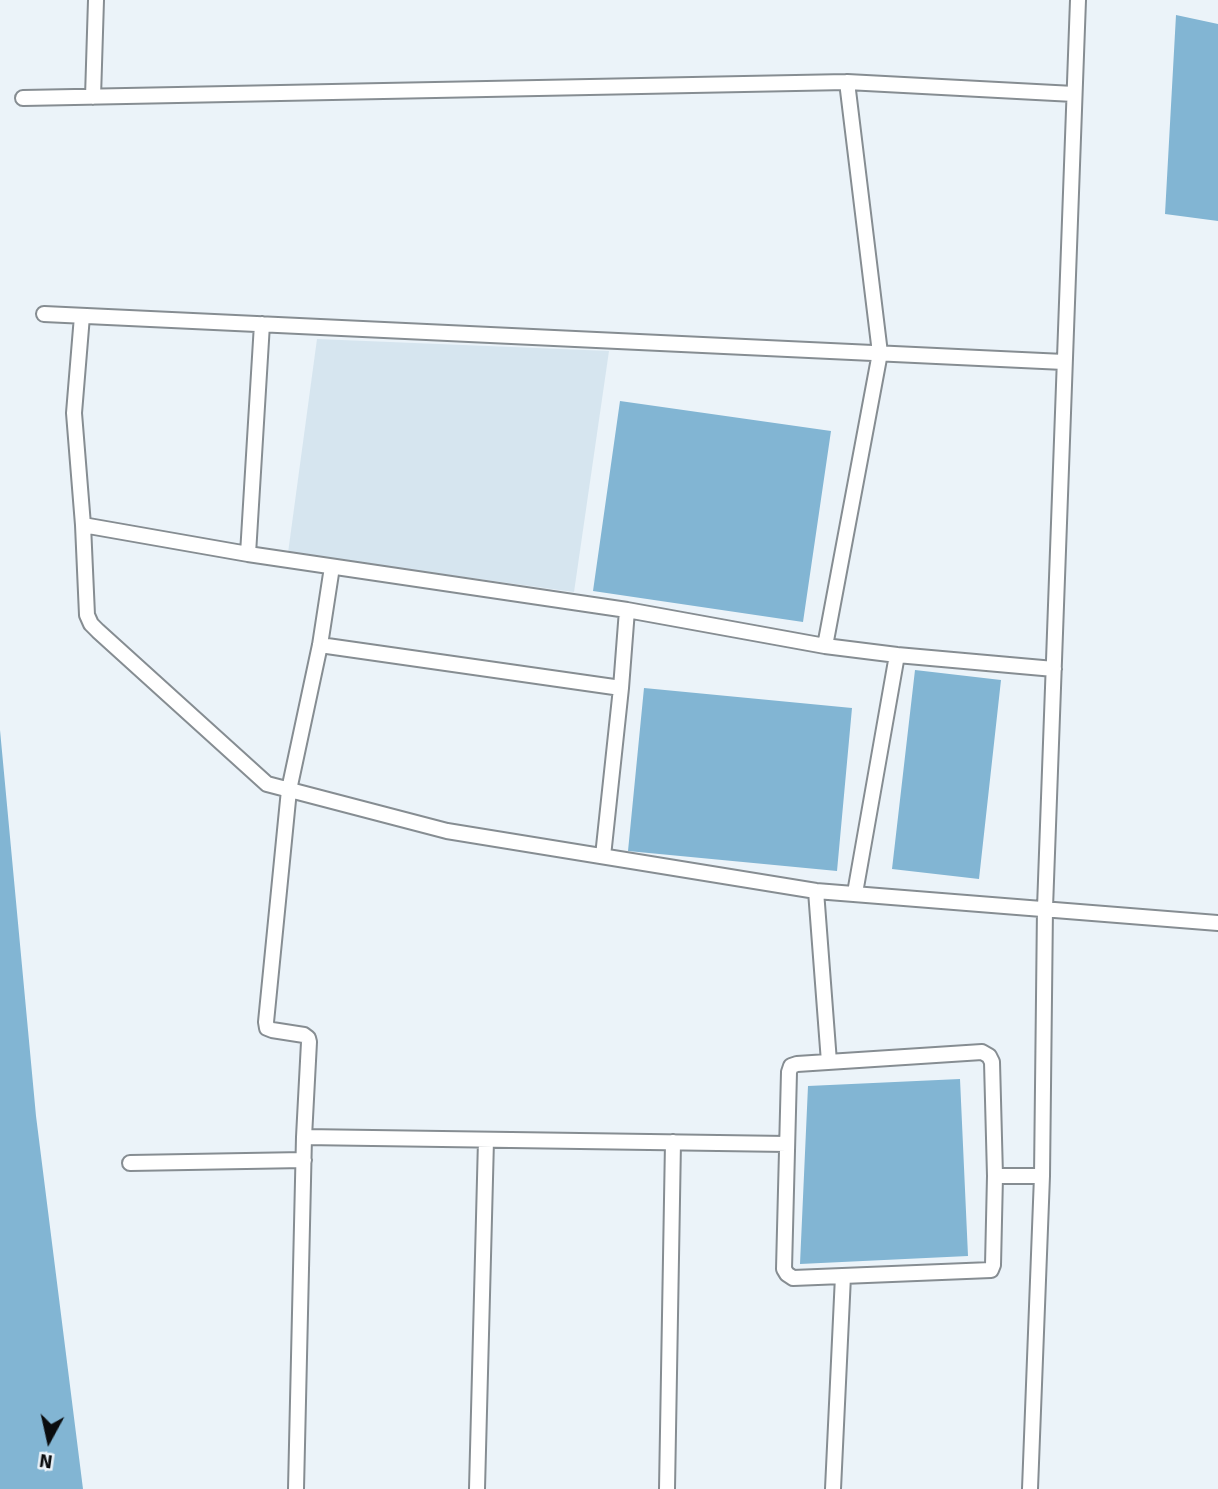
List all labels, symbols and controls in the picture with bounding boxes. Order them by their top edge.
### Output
north arrow [14,1405,84,1475]
text: N [38,1448,54,1474]

